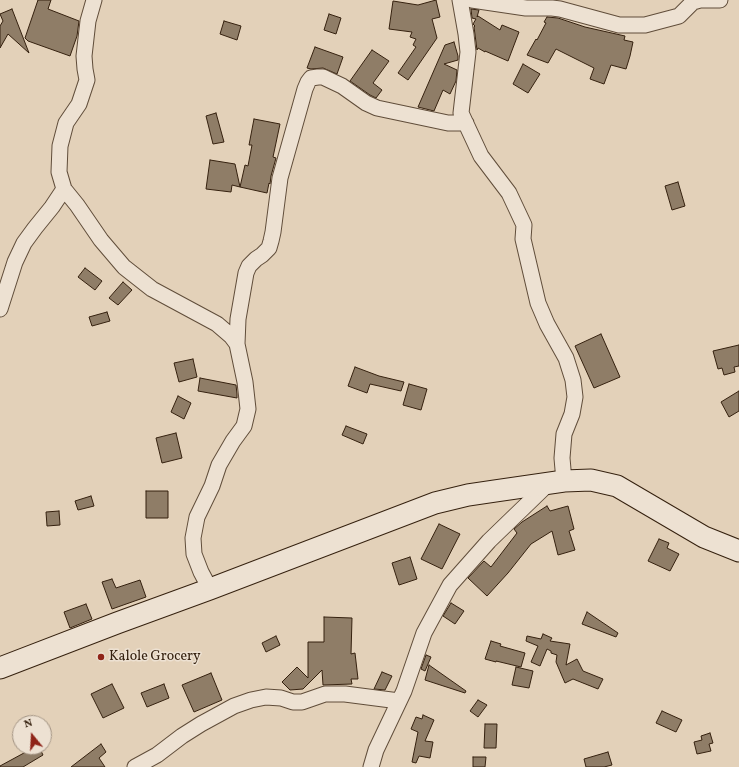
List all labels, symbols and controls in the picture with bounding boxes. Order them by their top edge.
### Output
place label: Kalole Grocery [109,649,200,665]
marker: Kalole Grocery [96,652,106,662]
north arrow [12,715,52,755]
text: N [22,716,35,732]

